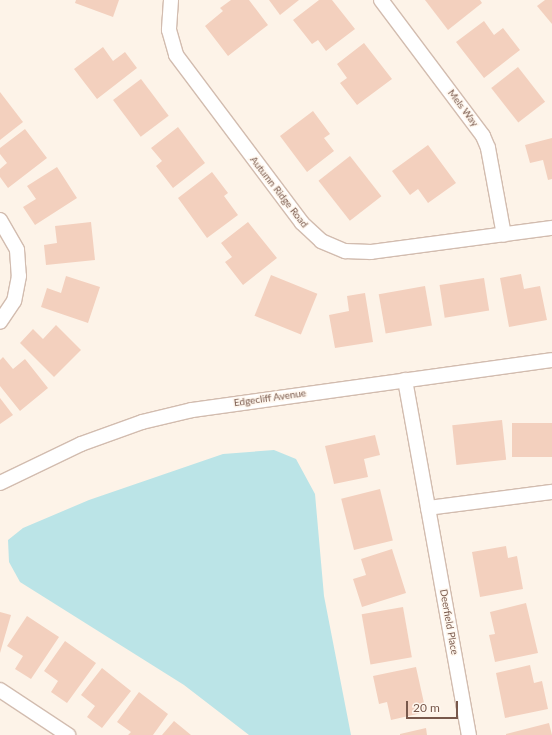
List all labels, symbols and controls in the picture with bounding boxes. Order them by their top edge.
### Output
street label: Mels Way [445,87,481,129]
street label: Autumn Ridge Road [247,154,311,230]
street label: Edgecliff Avenue [233,387,307,409]
street label: Deerfield Place [437,588,461,656]
scale bar [408,693,460,719]
text: 20 m [413,700,440,715]

